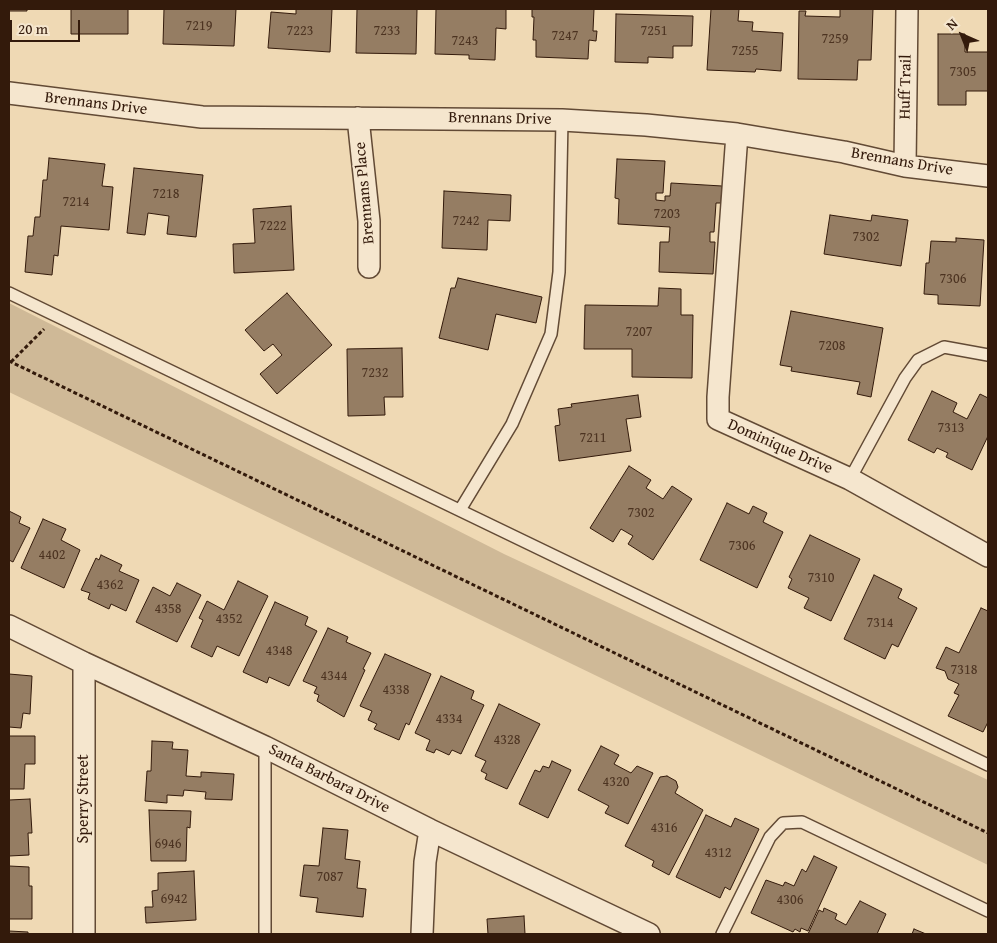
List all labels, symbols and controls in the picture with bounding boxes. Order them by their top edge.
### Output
scale bar [12,10,82,42]
north arrow [937,10,987,60]
text: N [941,14,962,35]
text: 20 m [18,18,48,39]
house number: 7219 [186,18,212,34]
house number: 7223 [287,23,313,39]
house number: 7233 [374,23,400,39]
house number: 7251 [641,23,667,39]
house number: 7247 [552,28,578,44]
house number: 7259 [822,31,848,47]
house number: 7243 [452,33,478,49]
house number: 7255 [732,43,758,59]
street label: Huff Trail [896,54,916,120]
house number: 7305 [950,64,976,80]
street label: Brennans Drive [44,88,148,120]
street label: Brennans Drive [448,109,552,129]
street label: Brennans Place [351,141,379,245]
street label: Brennans Drive [850,144,954,180]
house number: 7218 [153,186,179,202]
house number: 7214 [63,194,89,210]
house number: 7203 [654,206,680,222]
house number: 7242 [453,213,479,229]
house number: 7222 [260,218,286,234]
house number: 7302 [853,229,879,245]
house number: 7306 [940,271,966,287]
house number: 7207 [626,324,652,340]
house number: 7208 [819,338,845,354]
house number: 7232 [362,365,388,381]
street label: Dominique Drive [725,415,835,479]
house number: 7313 [938,420,964,436]
house number: 7211 [580,430,606,446]
house number: 7302 [628,505,654,521]
house number: 7306 [729,538,755,554]
house number: 4402 [39,547,65,563]
house number: 7310 [808,570,834,586]
house number: 4362 [97,577,123,593]
house number: 4358 [155,601,181,617]
house number: 4352 [216,611,242,627]
house number: 7314 [867,615,893,631]
house number: 4348 [266,643,292,659]
house number: 7318 [951,662,977,678]
house number: 4344 [321,668,347,684]
house number: 4338 [383,682,409,698]
house number: 4334 [436,711,462,727]
house number: 4328 [494,732,520,748]
street label: Santa Barbara Drive [265,740,393,818]
street label: Sperry Street [74,754,94,844]
house number: 4320 [603,774,629,790]
house number: 4316 [651,820,677,836]
house number: 6946 [155,836,181,852]
house number: 4312 [705,845,731,861]
house number: 7087 [317,869,343,885]
house number: 6942 [161,891,187,907]
house number: 4306 [777,892,803,908]

